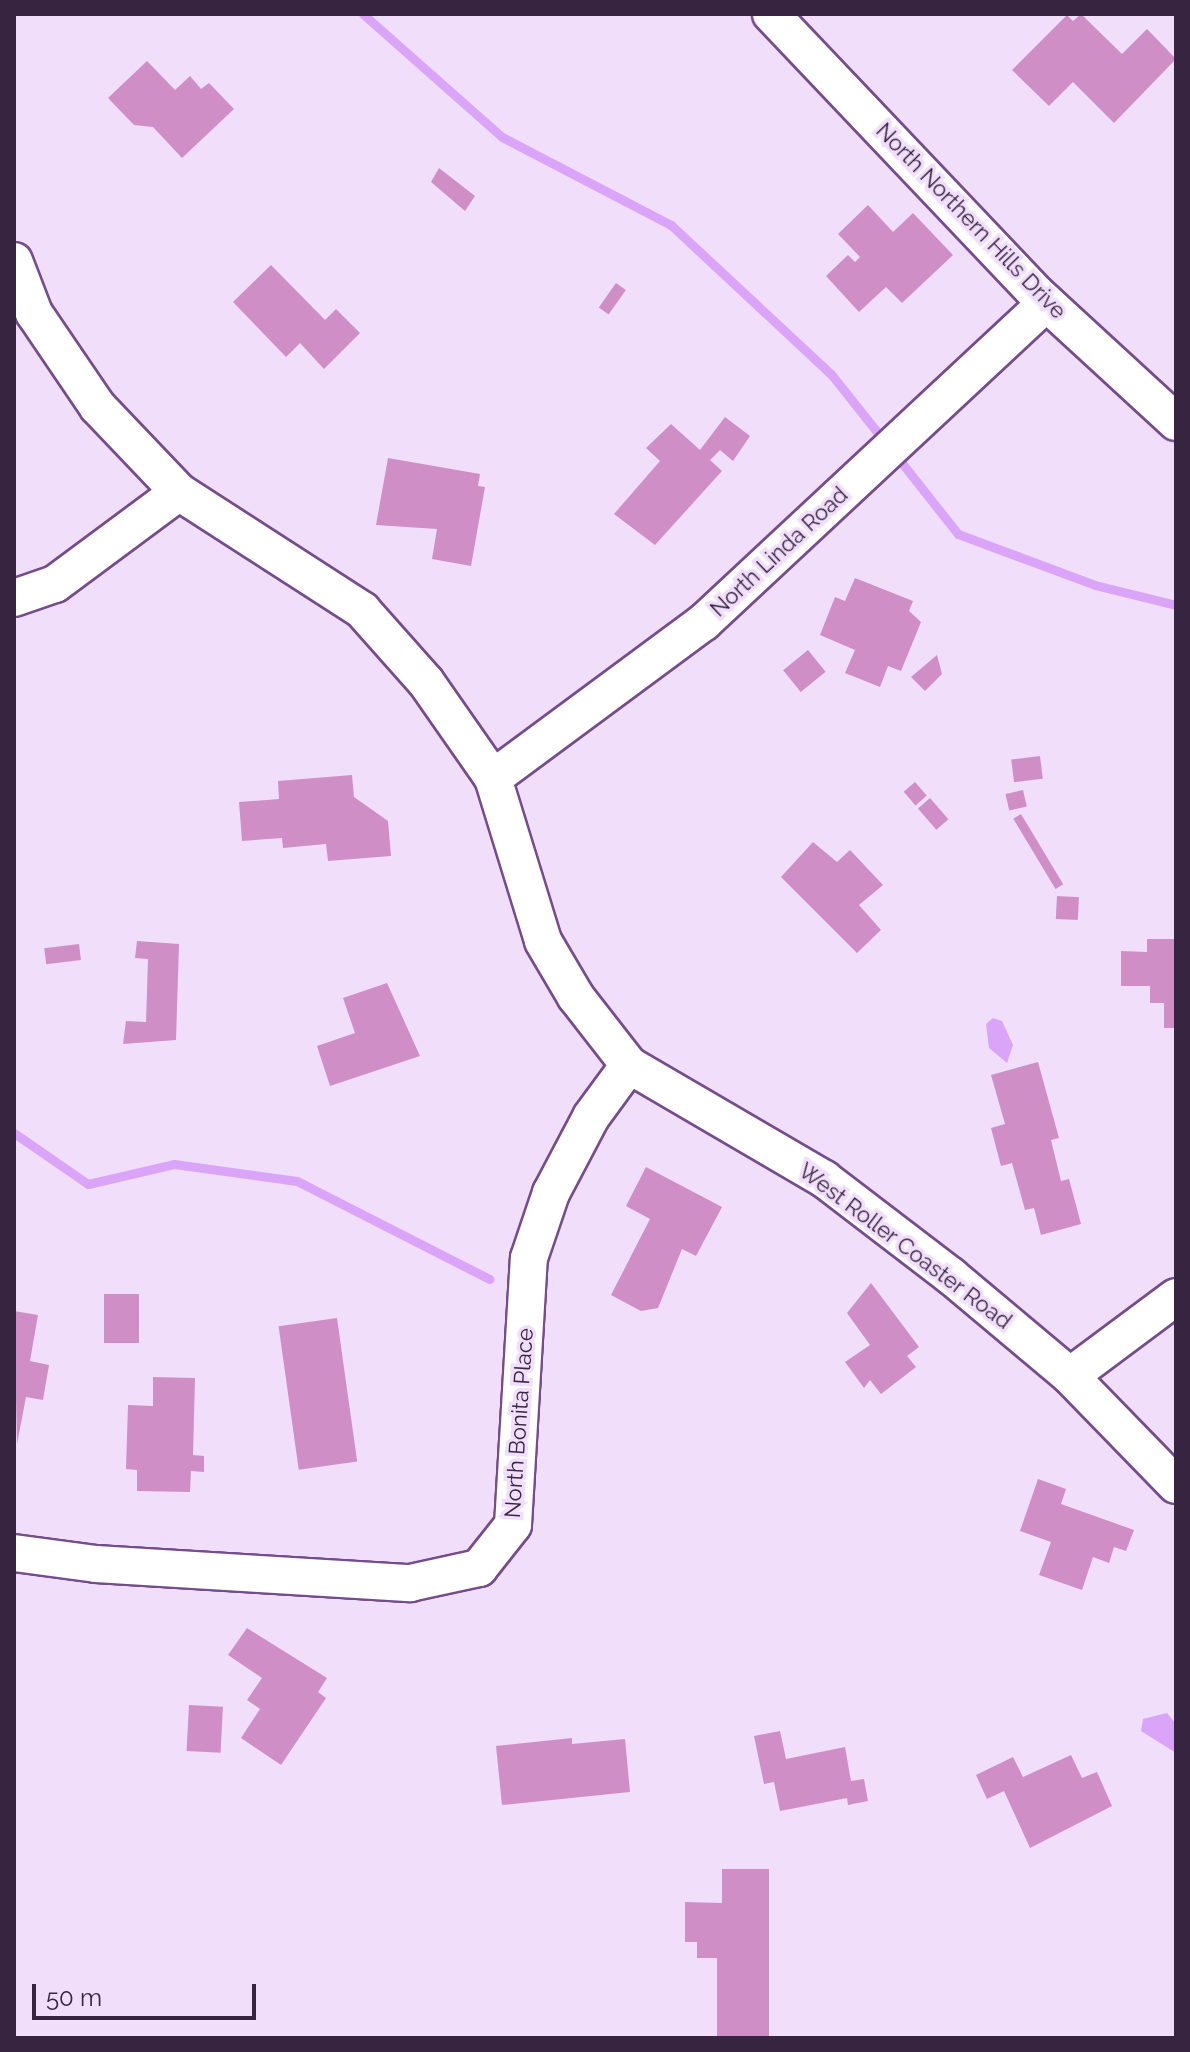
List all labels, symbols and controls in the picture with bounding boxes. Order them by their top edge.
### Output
street label: North Northern Hills Drive [870,118,1072,324]
street label: North Linda Road [705,482,853,622]
street label: West Roller Coaster Road [793,1157,1017,1335]
street label: North Bonita Place [499,1327,539,1519]
scale bar [36,1968,260,2018]
text: 50 m [46,1983,102,2012]

